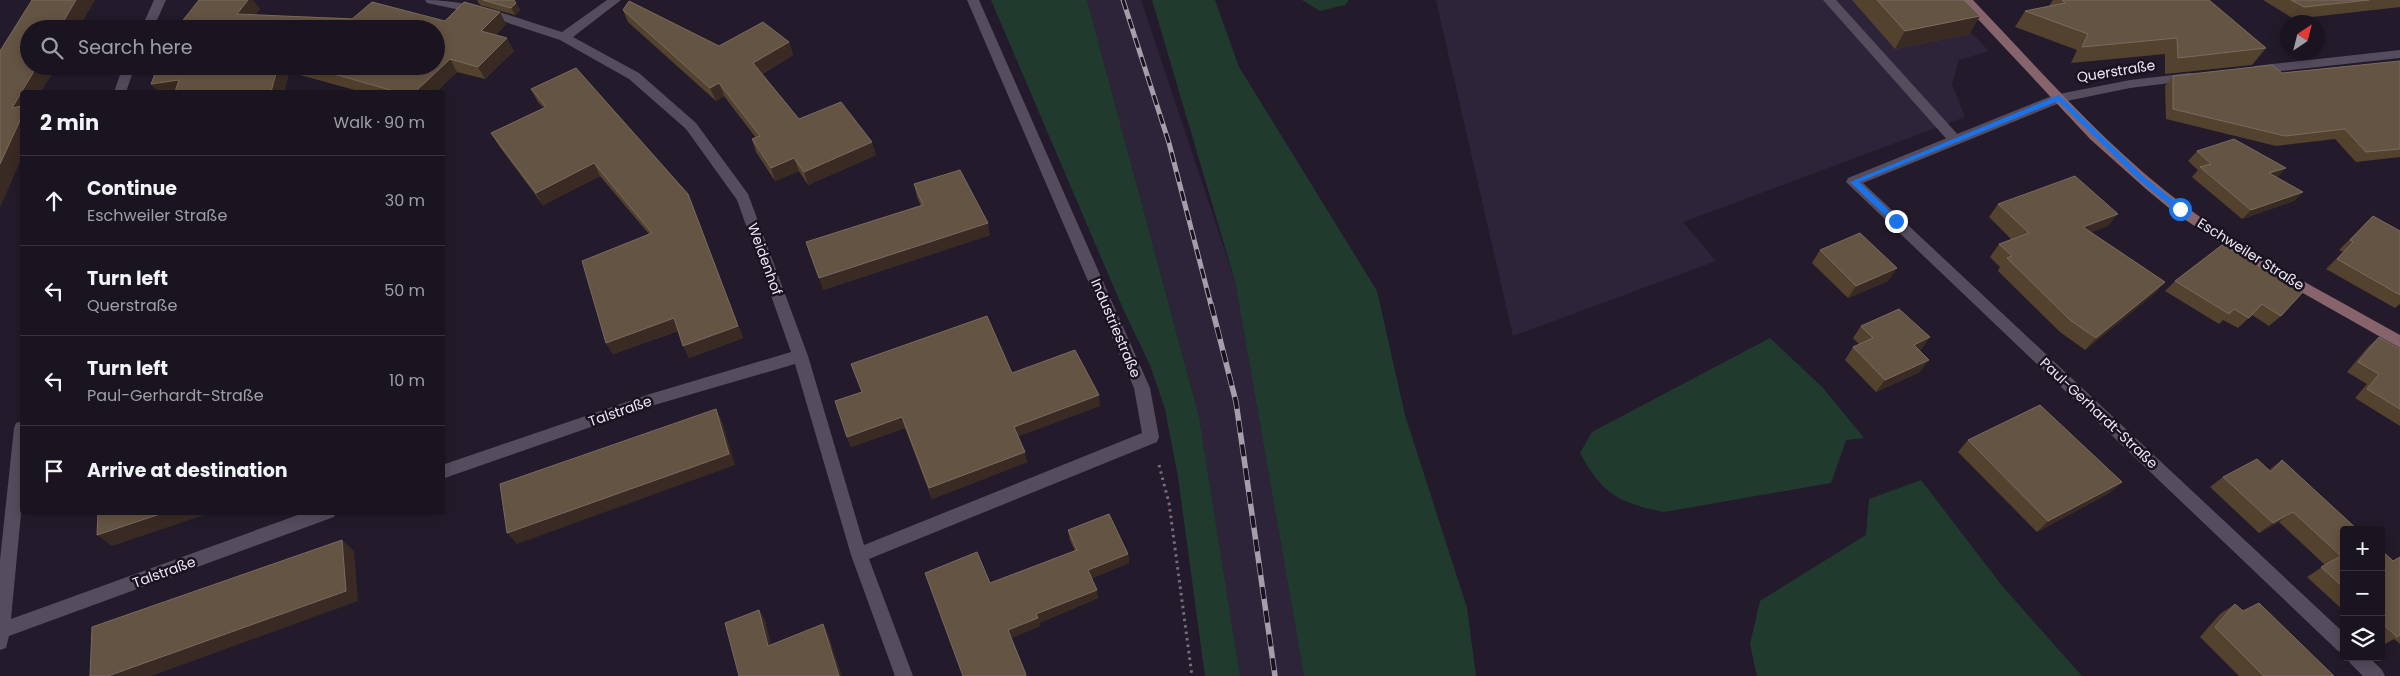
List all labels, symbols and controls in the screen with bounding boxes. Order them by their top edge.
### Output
north arrow [2280,15,2325,60]
search box [20,20,445,75]
icon: search [38,34,66,62]
text: Search here [78,34,192,61]
street label: Querstraße [2075,55,2157,87]
text: 2 min [40,108,99,137]
text: Walk · 90 m [334,111,425,134]
text: Continue [87,175,177,202]
icon: ahead [40,187,68,215]
text: 30 m [385,189,425,212]
route start [2169,198,2192,221]
text: Eschweiler Straße [87,204,227,227]
route end [1885,210,1908,233]
street label: Eschweiler Straße [2194,213,2309,295]
street label: Weidenhof [743,220,787,298]
text: Turn left [87,265,168,292]
street label: Industriestraße [1086,275,1146,381]
icon: left [40,277,68,305]
text: 50 m [384,279,425,302]
text: Querstraße [87,294,178,317]
street label: Paul-Gerhardt-Straße [2036,353,2163,473]
text: Turn left [87,355,168,382]
icon: left [40,367,68,395]
text: 10 m [389,369,425,392]
text: Paul-Gerhardt-Straße [87,384,264,407]
street label: Talstraße [586,391,655,431]
icon: arrive [40,457,68,485]
text: Arrive at destination [87,457,288,484]
map controls [2340,526,2385,661]
button: + [2340,526,2385,571]
street label: Talstraße [130,551,199,593]
button: − [2340,571,2385,616]
button: layers [2340,616,2385,661]

